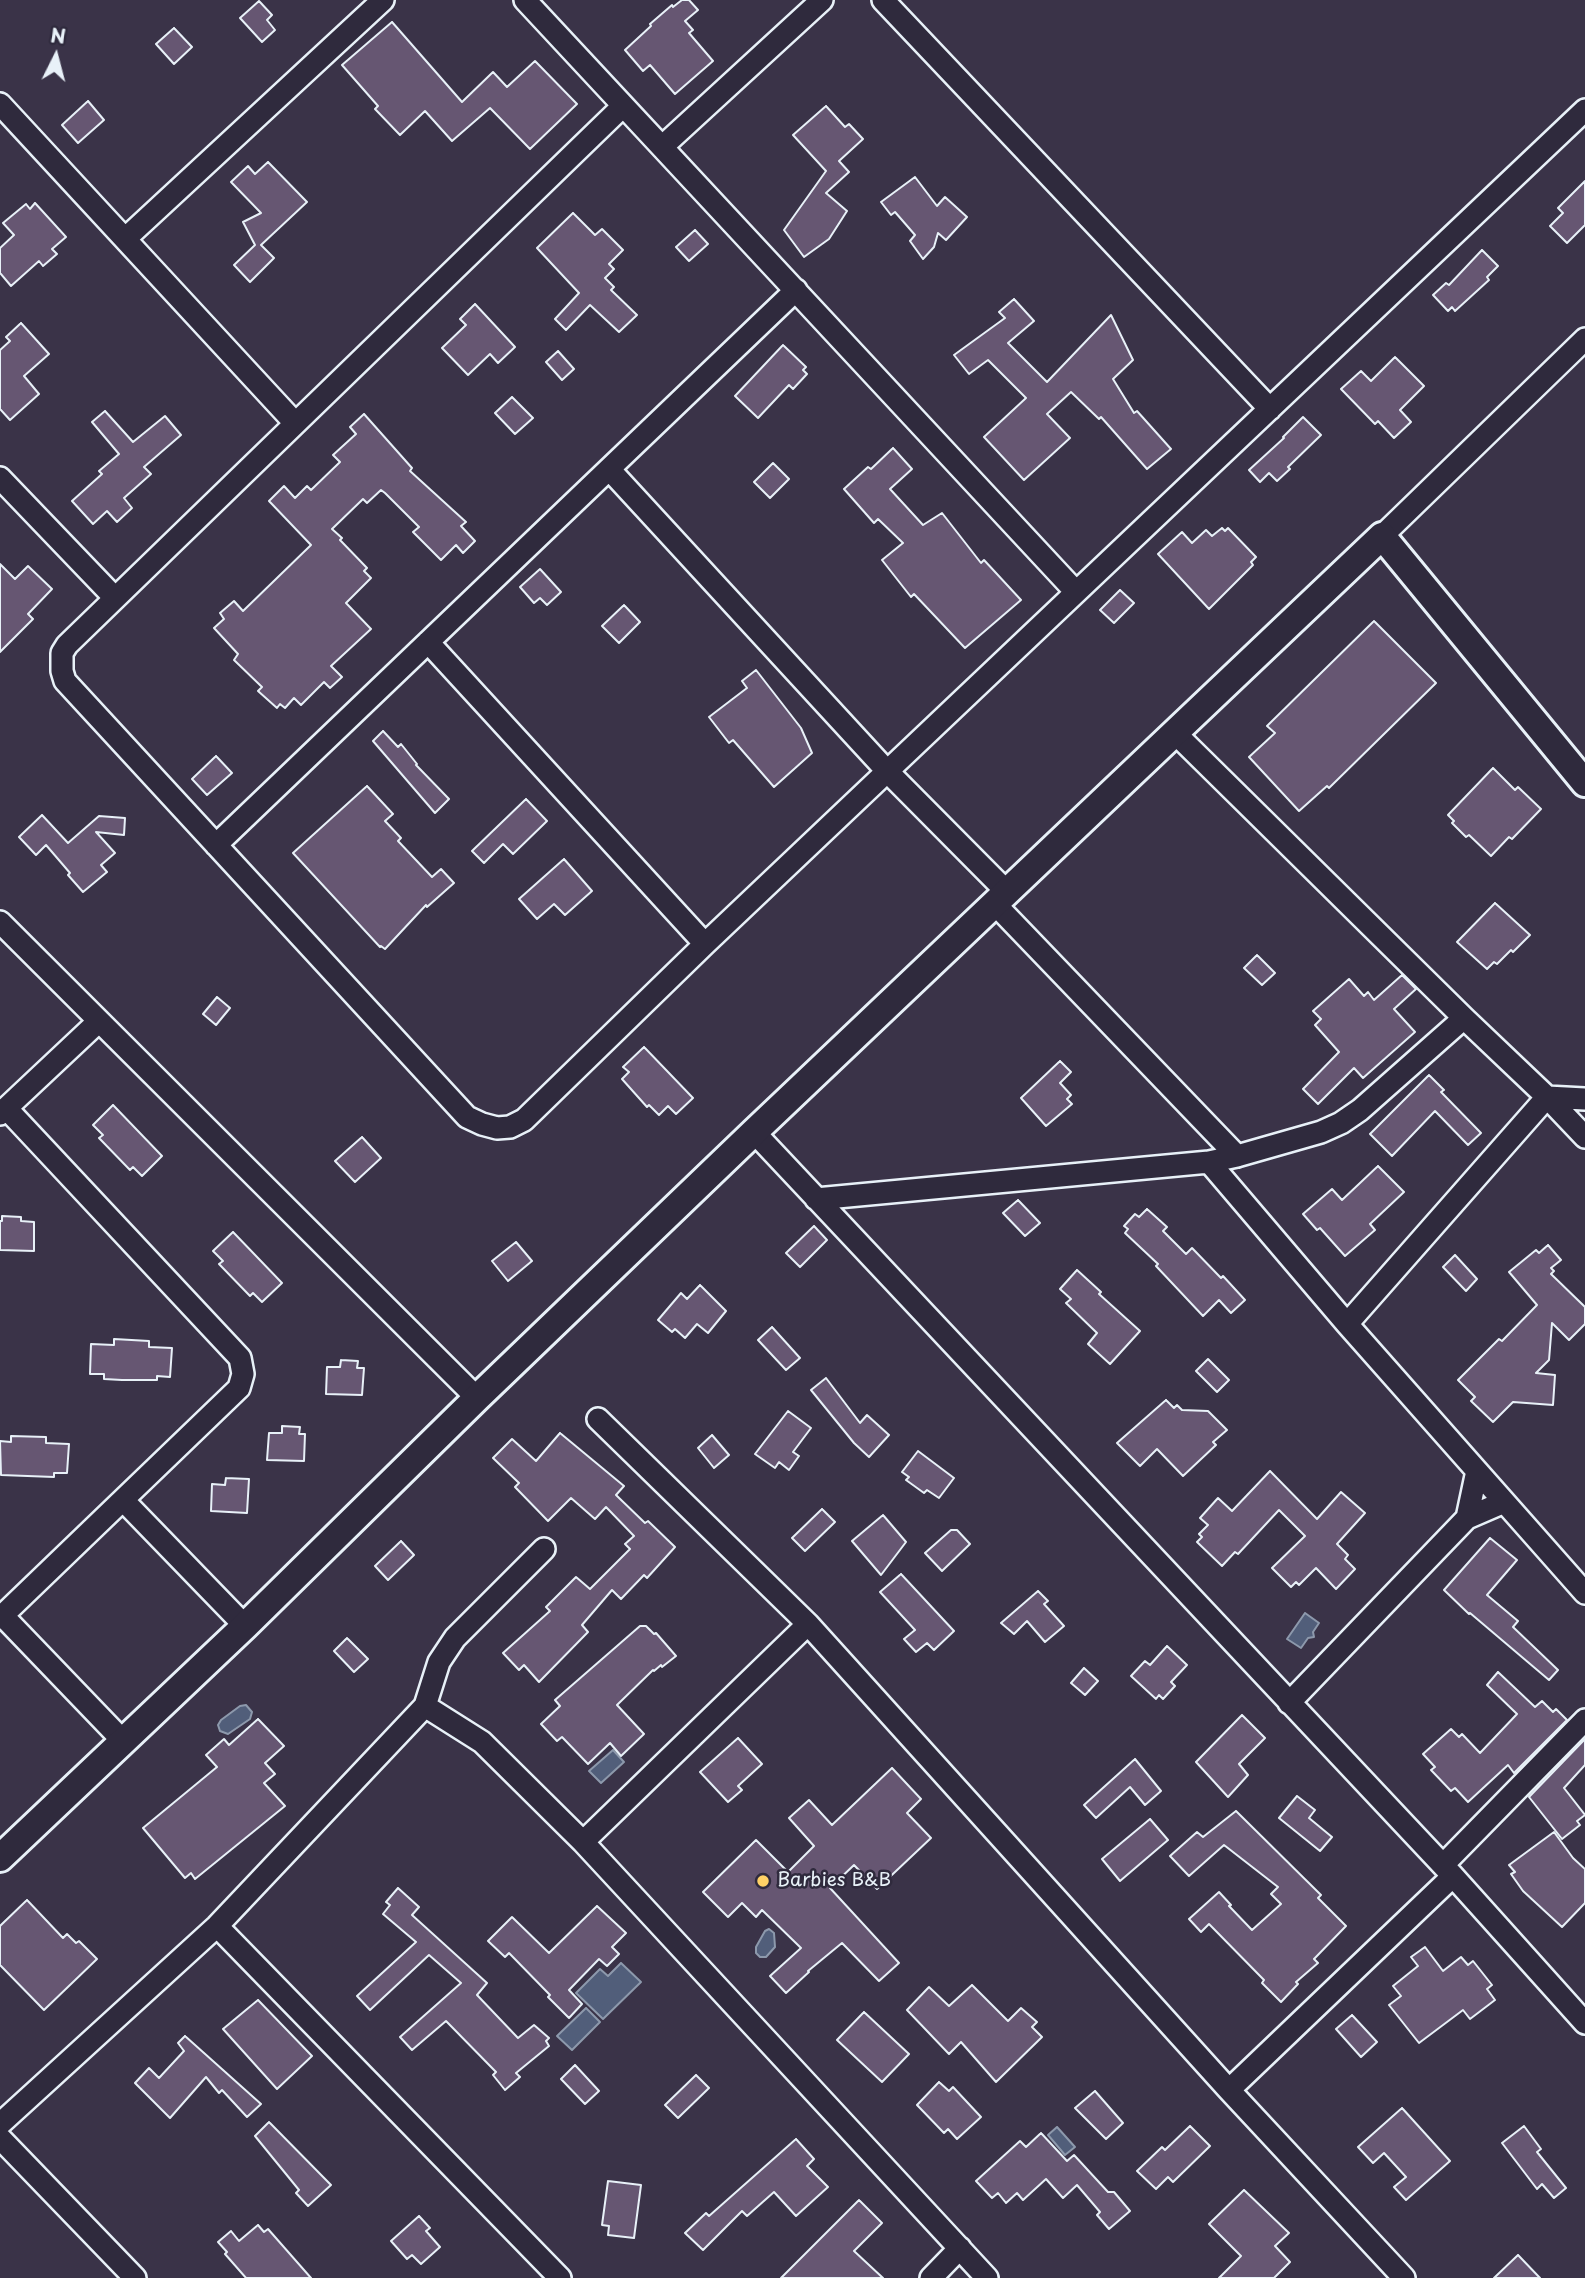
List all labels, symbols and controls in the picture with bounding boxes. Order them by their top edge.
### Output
text: N [49,20,67,50]
north arrow [21,21,91,91]
place label: Barbies B&B [777,1870,891,1892]
marker: Barbies B&B [755,1873,771,1889]

